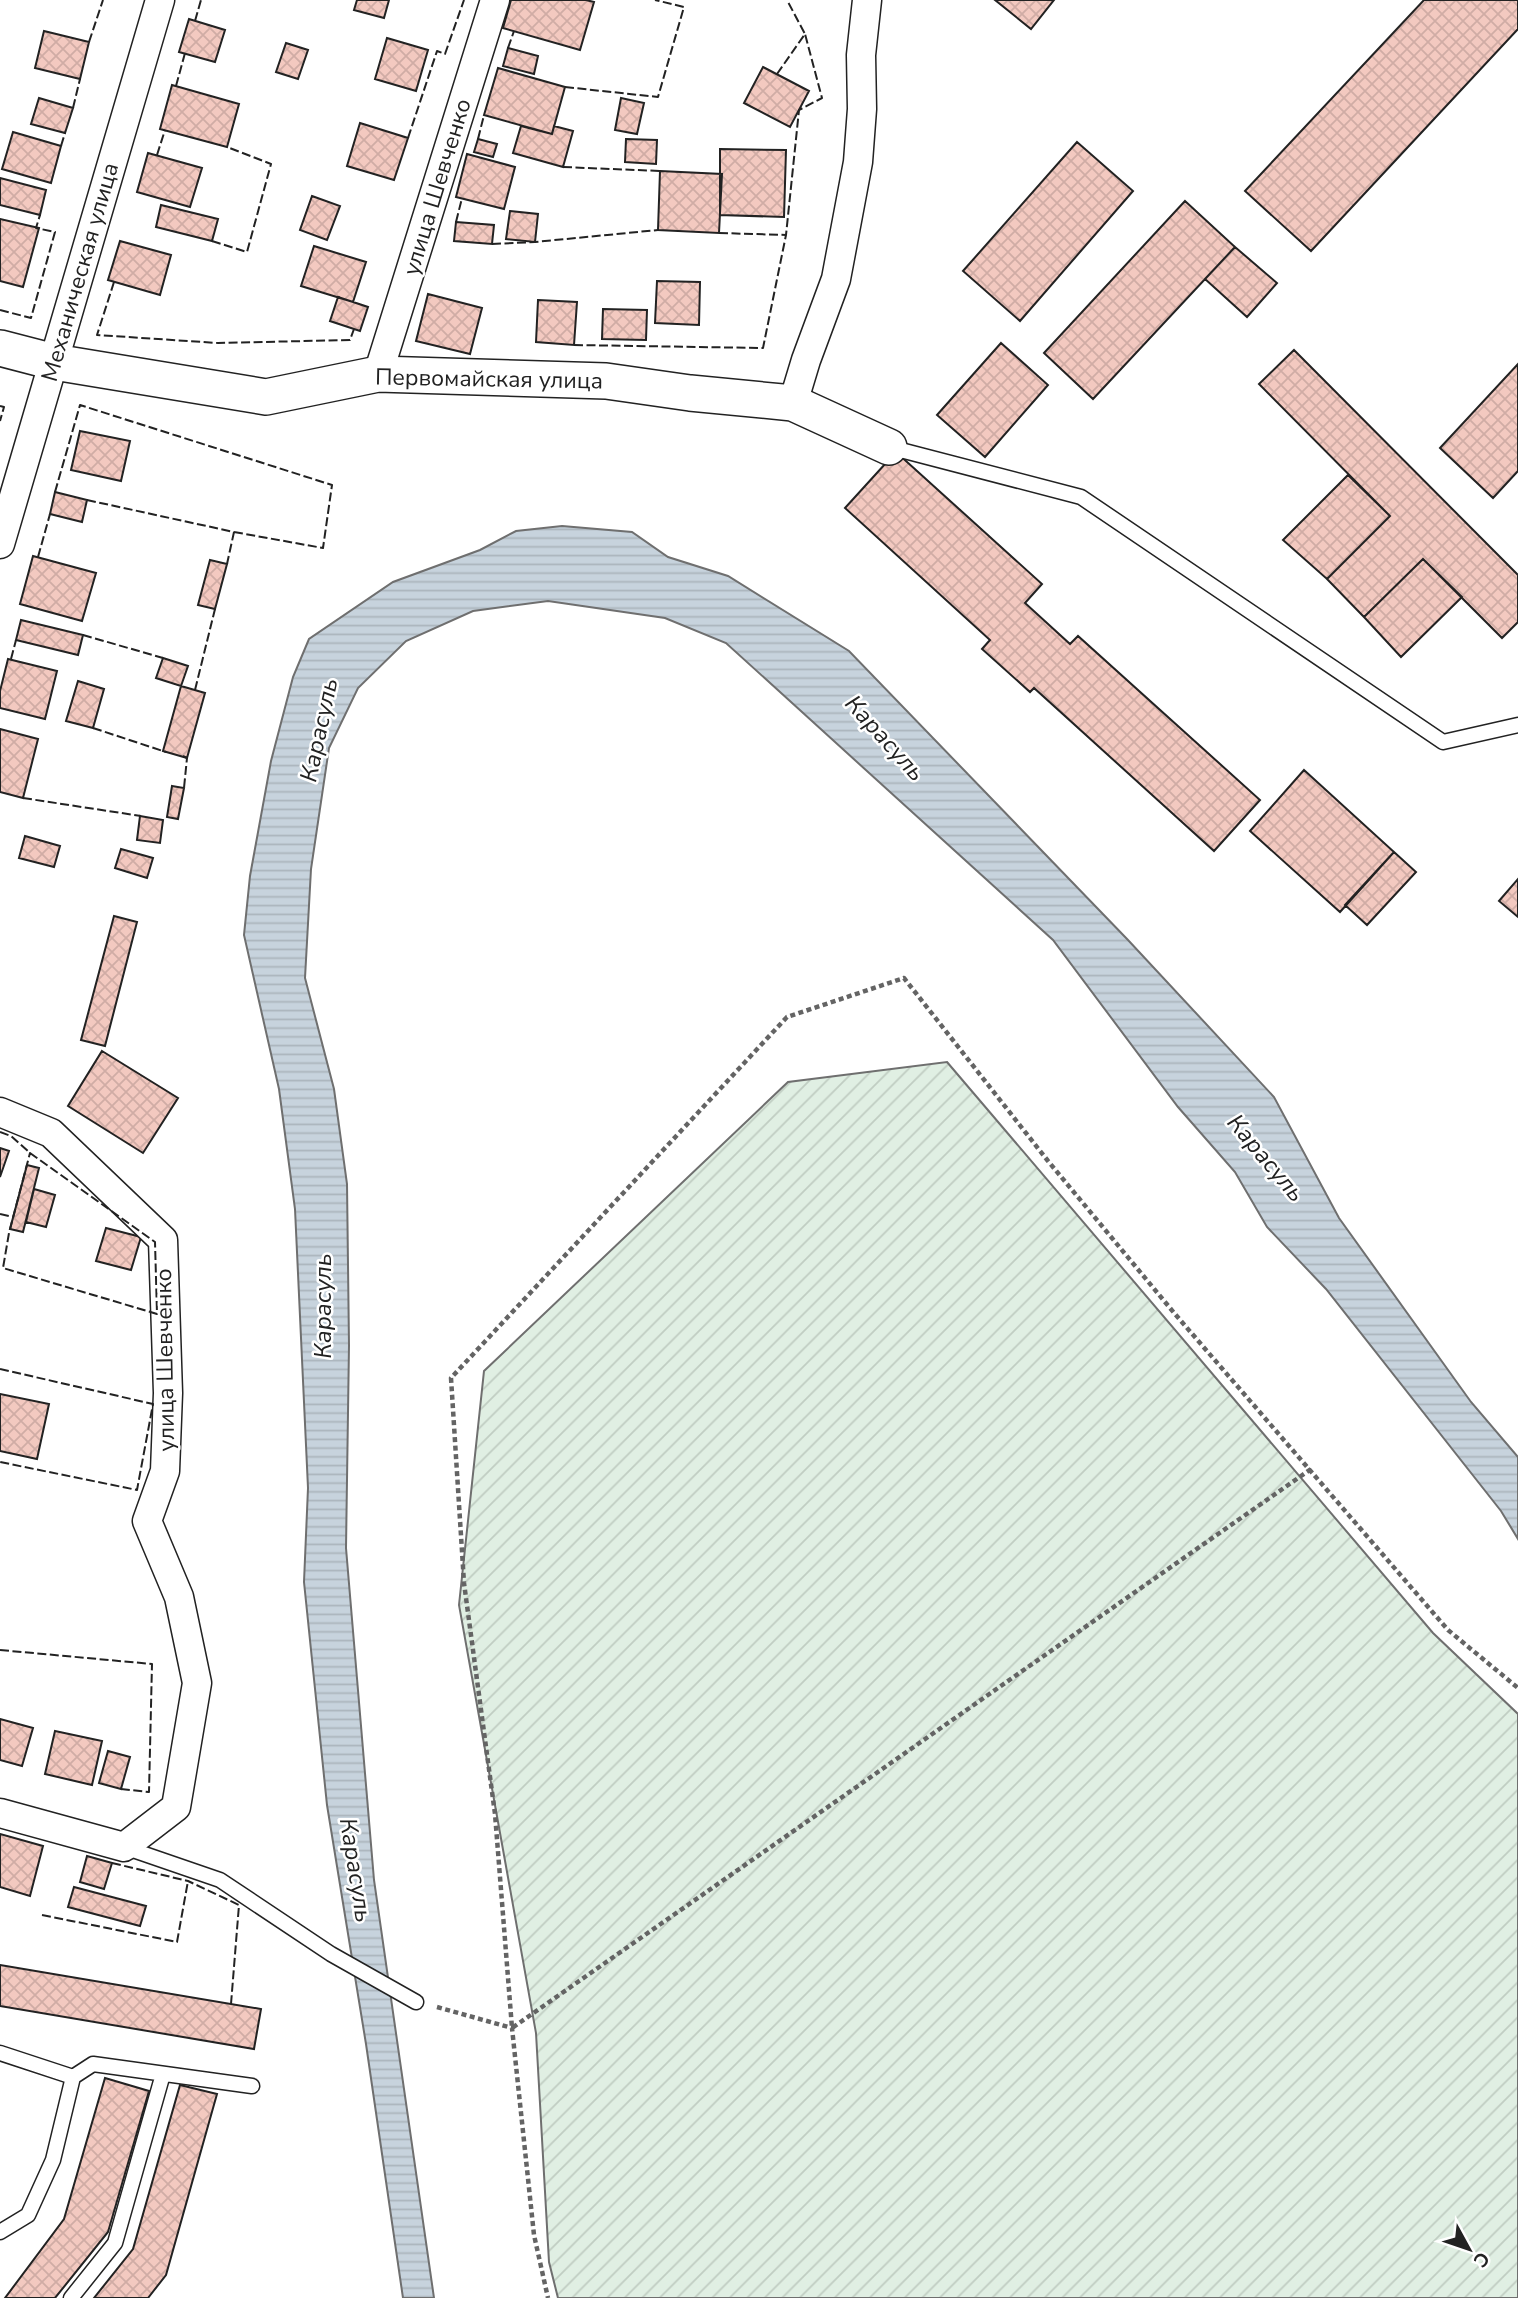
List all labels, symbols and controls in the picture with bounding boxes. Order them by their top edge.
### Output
street label: улица Шевченко [395,95,479,279]
street label: Механическая улица [34,159,126,385]
street label: Первомайская улица [375,362,603,396]
water label: Карасуль [292,675,346,785]
water label: Карасуль [838,688,932,788]
water label: Карасуль [1220,1107,1312,1209]
water label: Карасуль [307,1253,339,1359]
street label: улица Шевченко [148,1268,182,1452]
water label: Карасуль [332,1815,380,1925]
north arrow [1434,2214,1504,2284]
text: С [1467,2246,1495,2273]

